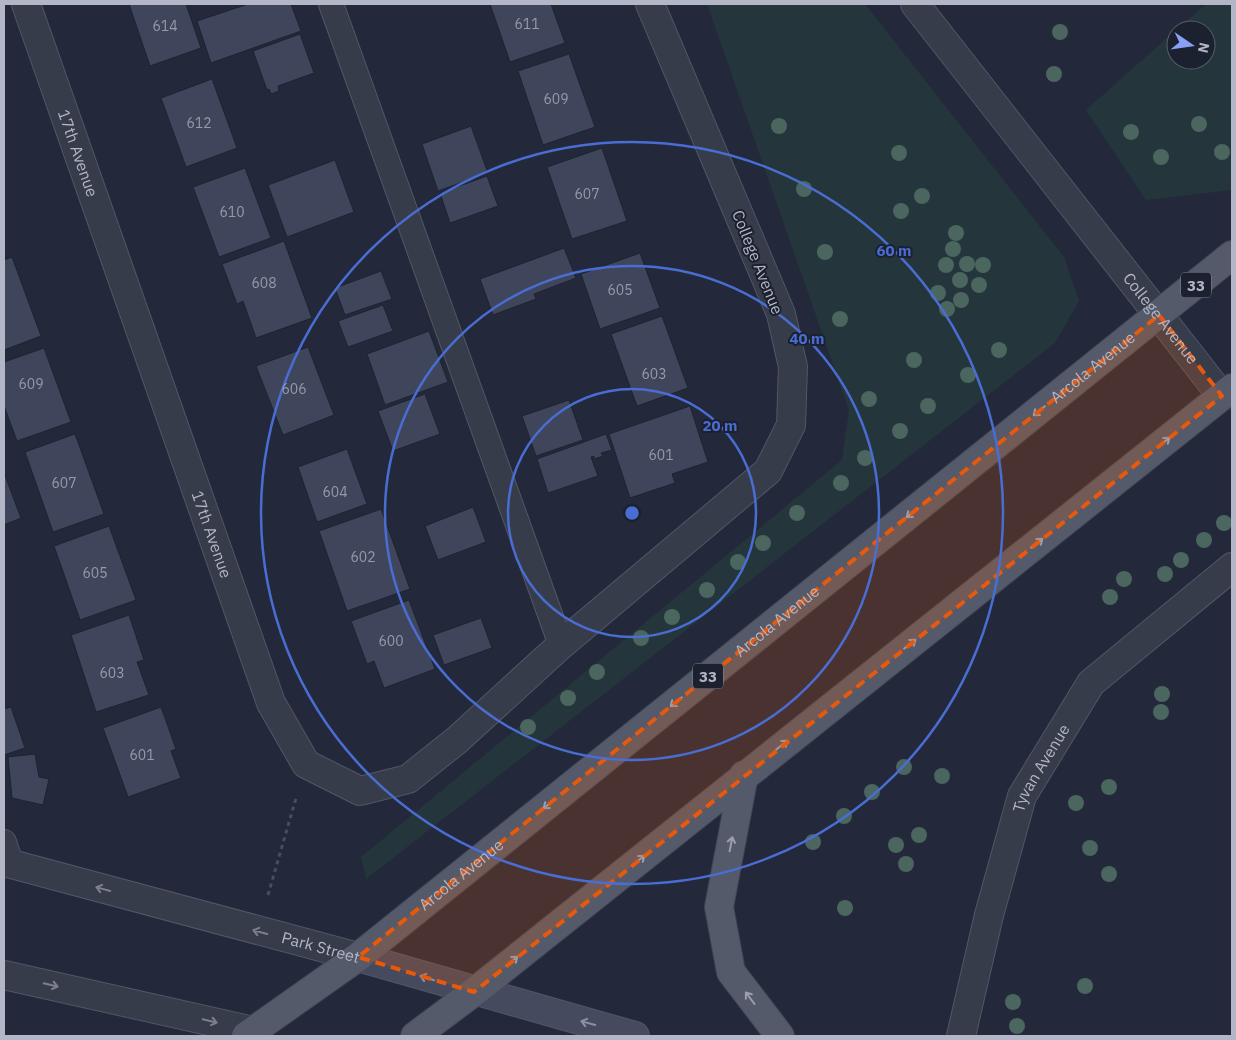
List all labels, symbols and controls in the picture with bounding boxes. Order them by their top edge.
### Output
house number: 611 [514,15,540,33]
house number: 614 [152,17,178,35]
north arrow [1166,20,1216,70]
text: N [1194,41,1214,55]
house number: 609 [543,90,569,108]
street label: 17th Avenue [54,107,103,200]
house number: 612 [186,114,212,132]
house number: 607 [574,185,600,203]
house number: 610 [219,203,245,221]
street label: College Avenue [728,207,788,317]
text: 60 m [877,241,911,260]
street label: College Avenue [1119,268,1203,368]
road number: 33 [1181,272,1211,298]
house number: 608 [251,274,277,292]
house number: 605 [607,281,633,299]
street label: Arcola Avenue [1046,327,1139,407]
text: 40 m [790,329,824,348]
house number: 603 [641,365,667,383]
house number: 609 [18,375,44,393]
house number: 606 [281,380,307,398]
one-way arrow [1033,405,1046,416]
text: 20 m [703,416,737,435]
one-way arrow [1157,437,1171,447]
house number: 601 [648,446,674,464]
house number: 607 [51,474,77,492]
house number: 604 [322,483,348,501]
street label: 17th Avenue [187,488,236,581]
centre of rings [623,504,641,522]
one-way arrow [906,507,919,518]
one-way arrow [1030,538,1044,548]
house number: 602 [350,548,376,566]
house number: 605 [82,564,108,582]
street label: Arcola Avenue [730,581,823,661]
house number: 600 [378,632,404,650]
one-way arrow [903,639,917,649]
house number: 603 [99,664,125,682]
road number: 33 [693,664,723,688]
one-way arrow [670,696,683,707]
street label: Tyvan Avenue [1008,720,1074,814]
one-way arrow [776,740,789,751]
house number: 601 [129,746,155,764]
one-way arrow [543,798,556,809]
street label: Arcola Avenue [414,834,507,914]
one-way arrow [727,836,737,852]
one-way arrow [632,854,645,865]
one-way arrow [96,884,112,893]
one-way arrow [253,926,269,936]
street label: Park Street [280,927,362,967]
one-way arrow [505,956,518,967]
one-way arrow [420,972,436,982]
one-way arrow [43,981,59,991]
one-way arrow [745,991,756,1004]
one-way arrow [201,1017,217,1026]
one-way arrow [580,1018,596,1028]

